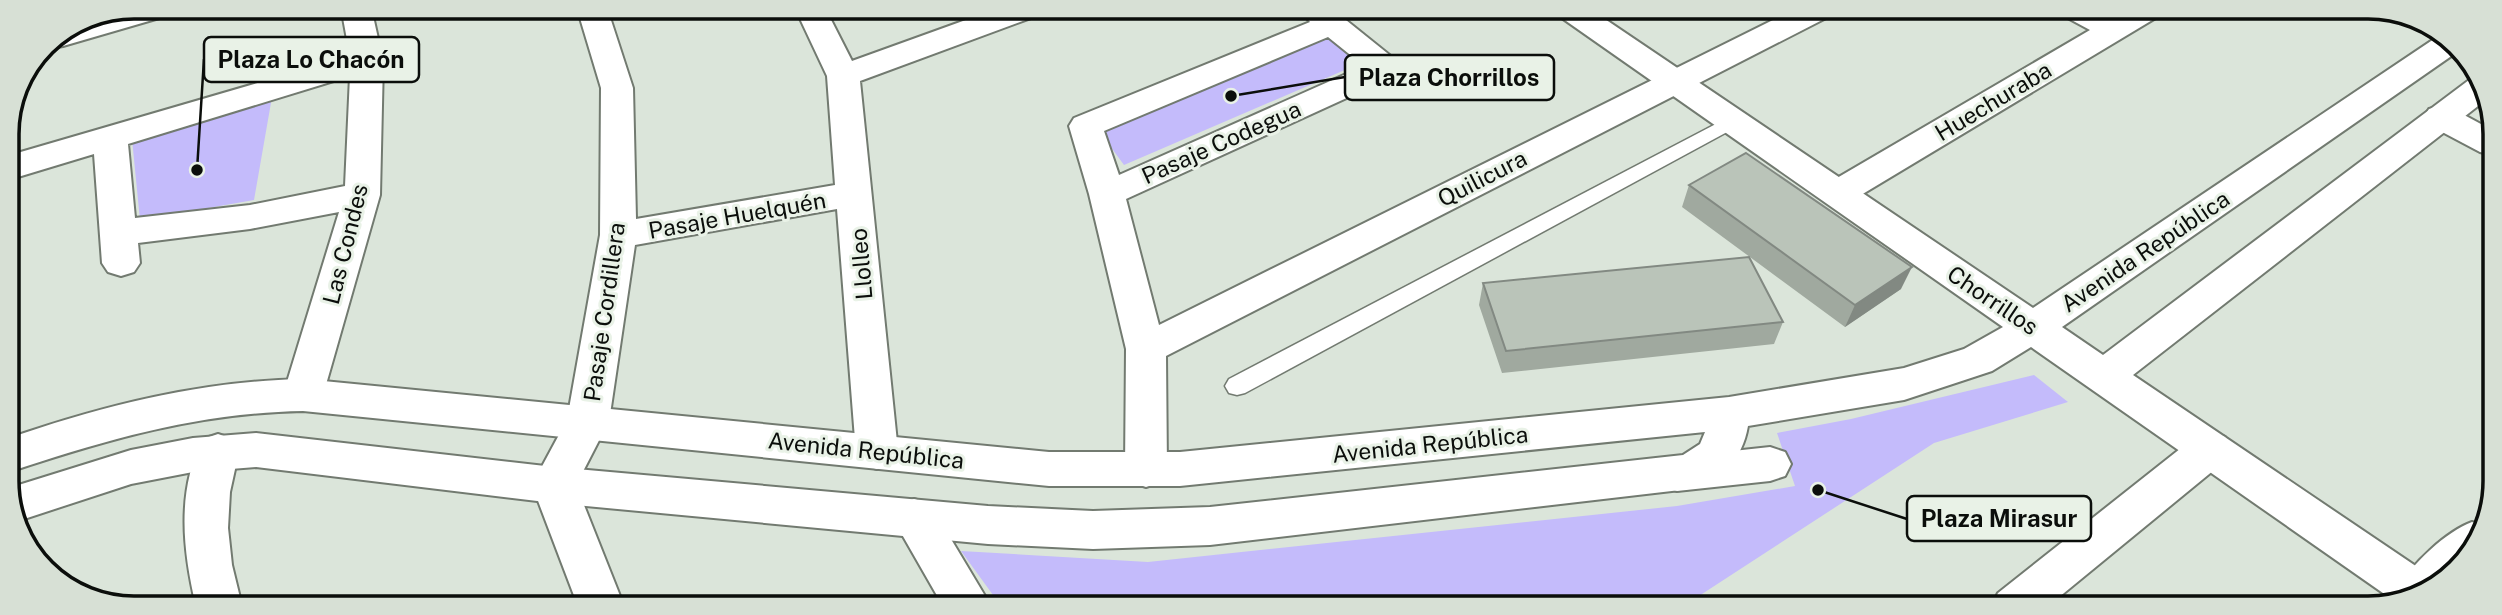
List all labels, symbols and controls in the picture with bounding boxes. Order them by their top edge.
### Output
callout: Plaza Lo Chacón [204,37,419,82]
text: Plaza Lo Chacón [217,45,405,73]
callout: Plaza Chorrillos [1345,55,1554,100]
street label: Huechuraba [1930,56,2056,146]
text: Plaza Chorrillos [1359,63,1539,91]
street label: Pasaje Codegua [1137,95,1305,189]
street label: Quilicura [1433,144,1531,212]
street label: Las Condes [317,181,373,307]
street label: Avenida República [2056,185,2234,317]
street label: Pasaje Huelquén [646,186,828,244]
street label: Pasaje Cordillera [578,221,630,403]
street label: Llolleo [844,227,878,301]
street label: Chorrillos [1943,260,2043,340]
street label: Avenida República [1331,420,1529,468]
street label: Avenida República [767,426,965,474]
callout: Plaza Mirasur [1907,496,2091,541]
text: Plaza Mirasur [1921,504,2077,532]

